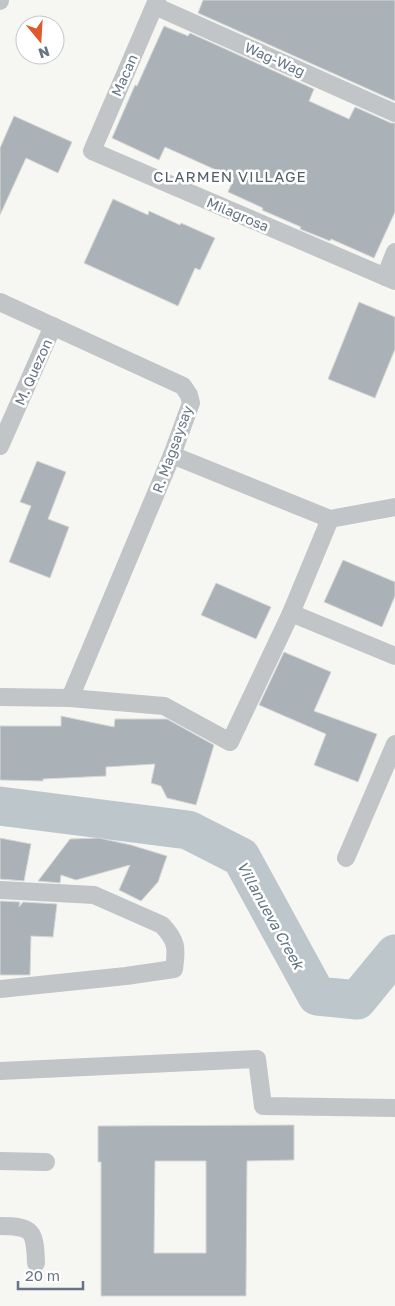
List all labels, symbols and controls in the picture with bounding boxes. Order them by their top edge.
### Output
north arrow [15,15,65,65]
street label: Wag-Wag [242,38,308,80]
text: N [36,43,52,63]
street label: Macan [107,51,141,99]
district label: CLARMEN VILLAGE [153,167,307,185]
street label: Milagrosa [204,193,272,235]
street label: M. Quezon [11,336,55,408]
street label: R. Magsaysay [148,403,196,495]
water label: Villanueva Creek [234,858,309,974]
scale bar [18,1258,82,1290]
text: 20 m [25,1266,60,1284]

